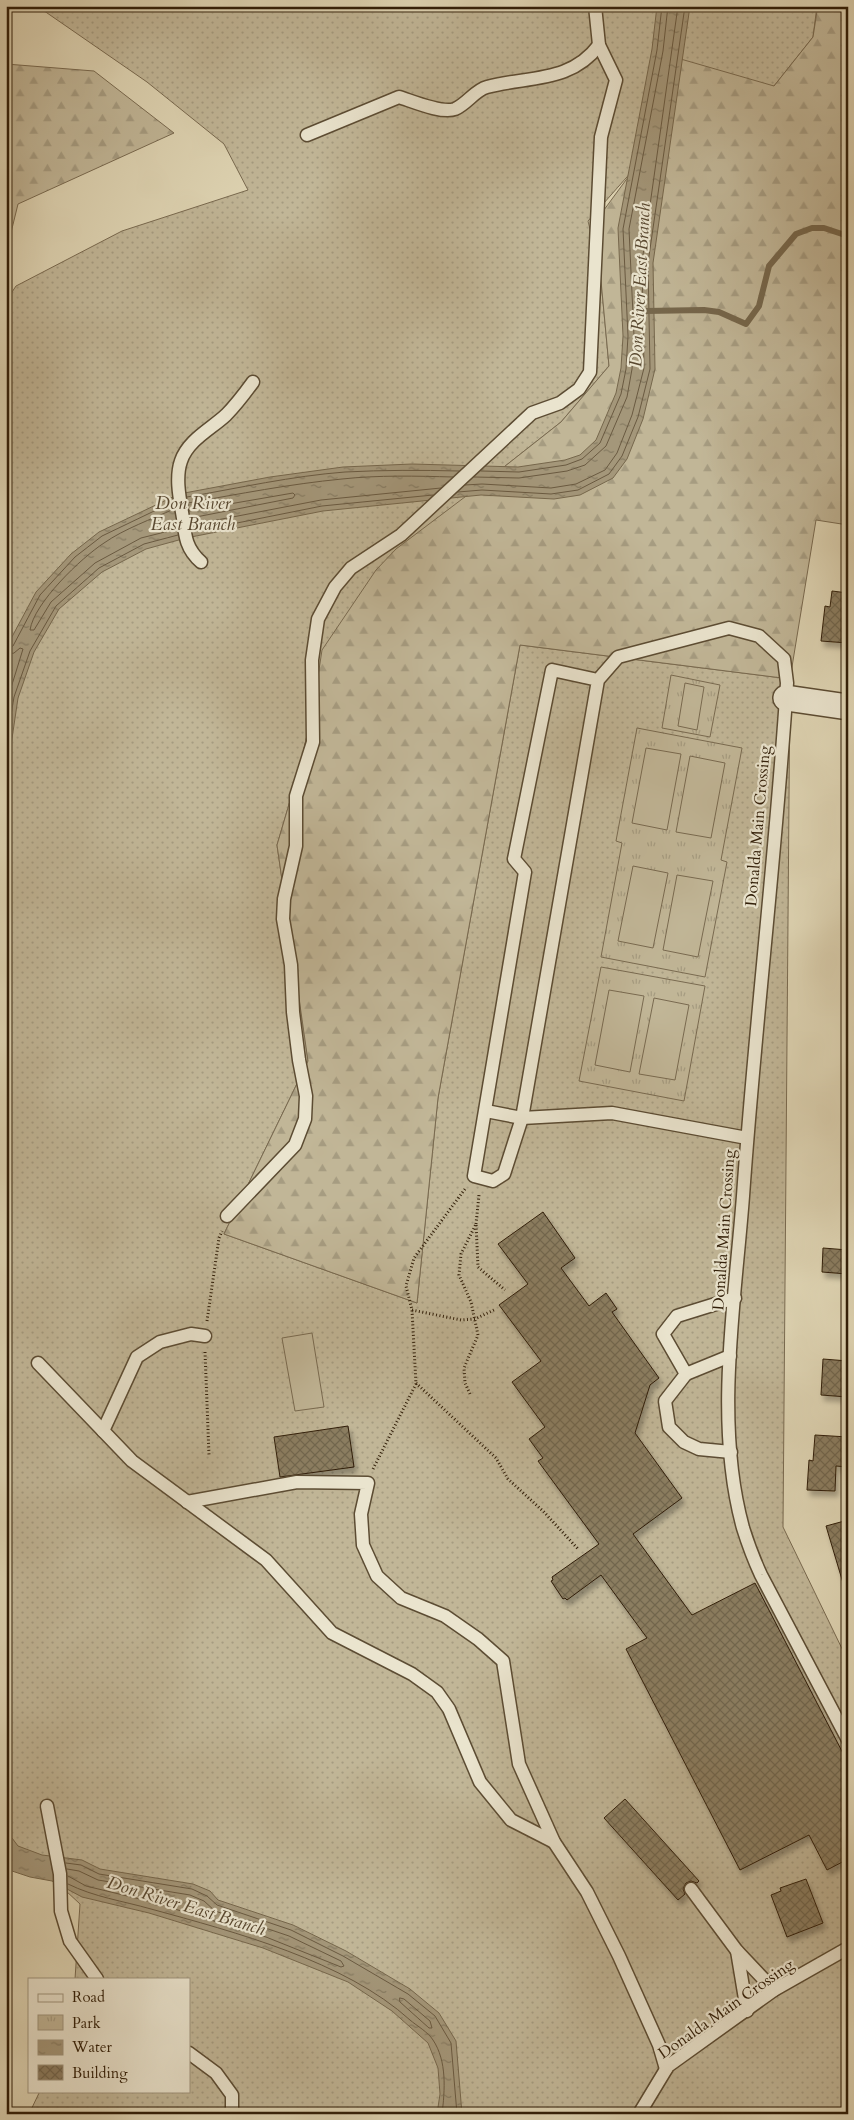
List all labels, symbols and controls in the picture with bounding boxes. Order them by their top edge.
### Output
water label: Don River East Branch [623,202,657,368]
water label: Don River East Branch [151,491,236,537]
street label: Donalda Main Crossing [740,745,776,907]
street label: Donalda Main Crossing [707,1149,741,1311]
water label: Don River East Branch [104,1870,269,1942]
street label: Donalda Main Crossing [654,1954,798,2064]
legend [28,1978,190,2092]
text: Road [72,1987,105,2007]
text: Park [72,2013,101,2033]
text: Water [71,2037,113,2057]
text: Building [72,2063,128,2083]

